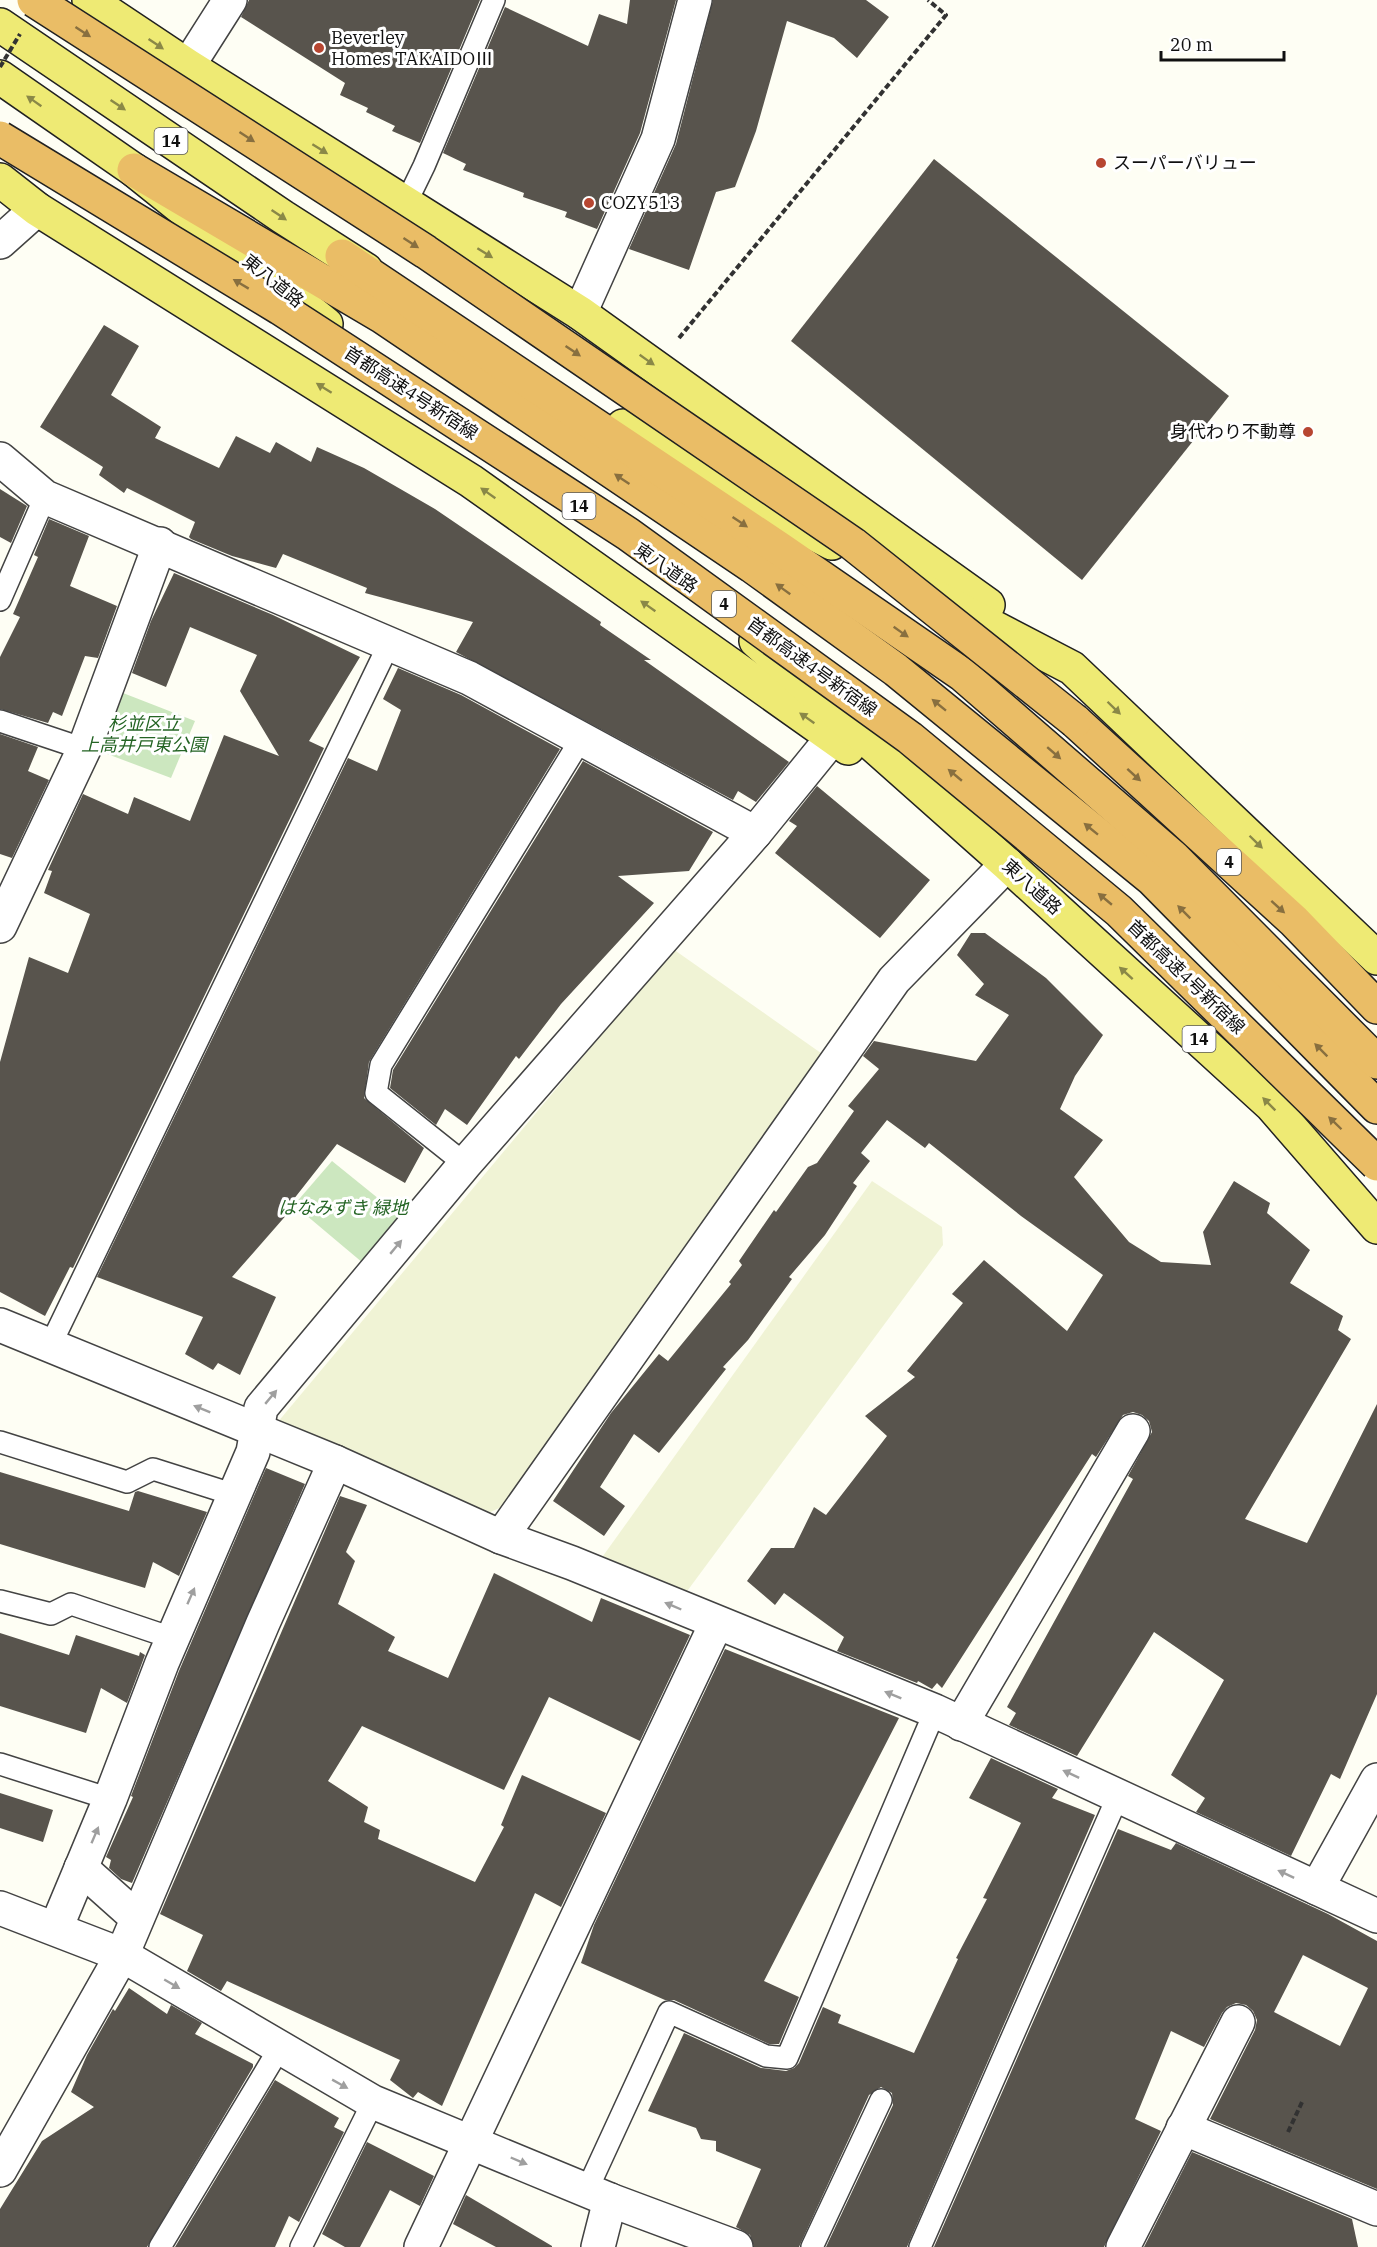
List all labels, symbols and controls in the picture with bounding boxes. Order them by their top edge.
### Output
scale bar [1161,24,1284,62]
one-way arrow [75,26,92,37]
place label: Beverley Homes TAKAIDOⅢ [331,26,493,70]
text: 20 m [1170,33,1213,56]
one-way arrow [147,38,163,50]
marker: Beverley Homes TAKAIDOⅢ [312,41,326,55]
one-way arrow [26,95,42,107]
one-way arrow [109,99,125,111]
road number: 14 [154,128,188,154]
one-way arrow [239,132,256,143]
one-way arrow [312,143,328,154]
place label: スーパーバリュー [1113,151,1257,174]
marker: スーパーバリュー [1094,156,1108,170]
place label: COZY513 [601,191,680,214]
marker: COZY513 [582,196,596,210]
one-way arrow [271,209,287,220]
one-way arrow [403,237,419,249]
one-way arrow [477,247,493,258]
street label: 東八道路 [238,249,309,312]
one-way arrow [232,279,249,290]
street label: 首都高速4号新宿線 [340,341,482,444]
one-way arrow [565,346,582,357]
one-way arrow [639,354,655,366]
one-way arrow [316,383,332,394]
place label: 身代わり不動尊 [1170,420,1296,443]
marker: 身代わり不動尊 [1301,425,1315,439]
one-way arrow [614,473,631,484]
one-way arrow [481,487,497,499]
road number: 14 [562,493,596,519]
one-way arrow [732,516,748,528]
street label: 東八道路 [630,538,702,598]
one-way arrow [776,583,791,595]
road number: 4 [712,591,736,617]
one-way arrow [640,600,655,612]
street label: 首都高速4号新宿線 [743,612,882,721]
one-way arrow [893,626,909,638]
one-way arrow [932,700,947,712]
one-way arrow [1107,701,1122,715]
park label: 杉並区立 上高井戸東公園 [81,712,210,756]
one-way arrow [799,712,815,724]
one-way arrow [1046,746,1061,759]
one-way arrow [1126,768,1141,781]
one-way arrow [947,769,962,782]
one-way arrow [1083,823,1098,835]
one-way arrow [1248,835,1262,849]
road number: 4 [1217,849,1241,875]
street label: 東八道路 [998,854,1067,919]
one-way arrow [1097,893,1113,906]
one-way arrow [1271,899,1285,913]
one-way arrow [1178,905,1192,919]
street label: 首都高速4号新宿線 [1123,915,1250,1039]
one-way arrow [1119,966,1133,980]
road number: 14 [1182,1026,1216,1052]
one-way arrow [1315,1044,1329,1058]
one-way arrow [1263,1098,1277,1112]
one-way arrow [1329,1116,1343,1130]
park label: はなみずき 緑地 [278,1196,410,1219]
one-way arrow [389,1239,402,1255]
one-way arrow [264,1389,277,1405]
one-way arrow [192,1404,210,1414]
one-way arrow [186,1587,195,1604]
one-way arrow [664,1601,682,1610]
one-way arrow [884,1689,902,1699]
one-way arrow [1061,1769,1079,1779]
one-way arrow [90,1826,100,1844]
one-way arrow [1277,1869,1294,1878]
one-way arrow [164,1979,181,1989]
one-way arrow [332,2079,349,2089]
one-way arrow [510,2156,528,2166]

